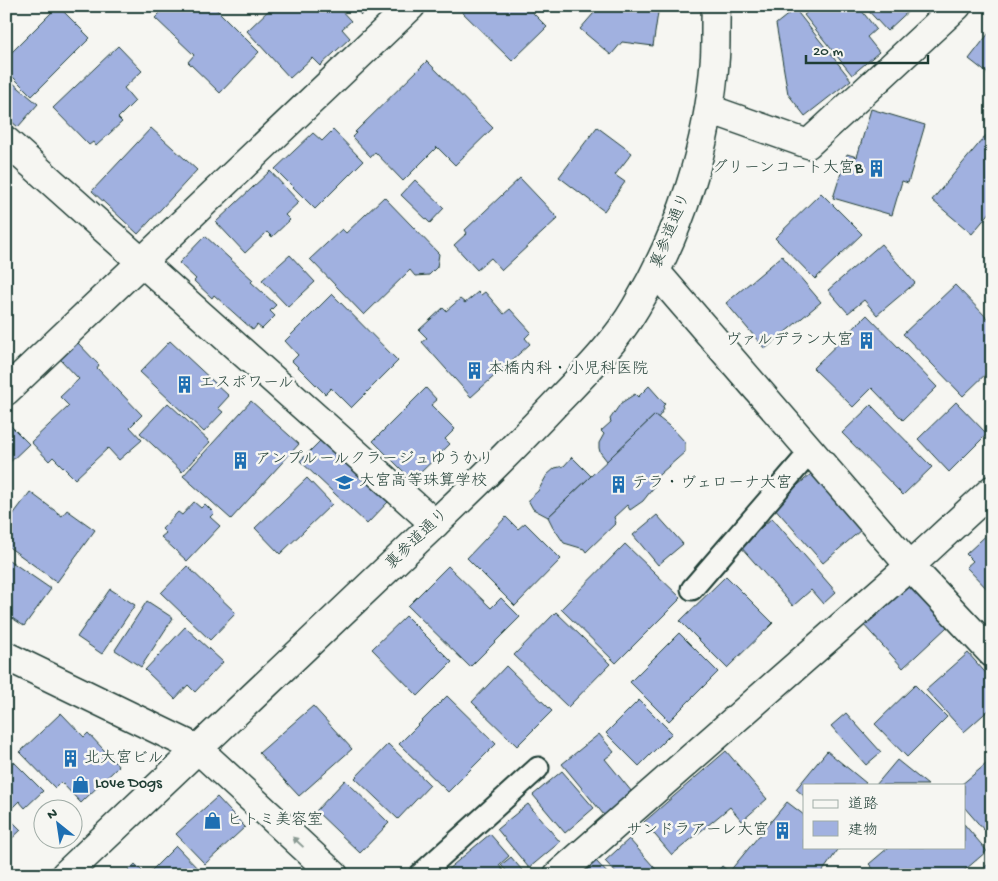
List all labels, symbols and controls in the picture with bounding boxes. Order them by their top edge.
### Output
scale bar [806,32,928,64]
text: 20 m [813,43,843,61]
place label: グリーンコート大宮B [712,159,864,179]
building icon: グリーンコート大宮B [867,159,887,179]
street label: 裏参道通り [646,190,696,272]
place label: ヴァルデラン大宮 [725,331,853,351]
building icon: ヴァルデラン大宮 [857,331,877,351]
place label: 本橋内科・小児科医院 [488,359,648,380]
building icon: 本橋内科・小児科医院 [464,360,484,380]
building icon: エスポワール [175,374,195,394]
place label: エスポワール [199,375,294,394]
building icon: アンプルールクラージュゆうかり [231,450,251,470]
place label: アンプルールクラージュゆうかり [255,450,494,470]
place label: 大宮高等珠算学校 [359,471,487,492]
school or university icon: 大宮高等珠算学校 [335,472,355,492]
building icon: テラ・ヴェローナ大宮 [608,474,628,494]
place label: テラ・ヴェローナ大宮 [632,474,792,494]
street label: 裏参道通り [381,504,453,575]
building icon: 北大宮ビル [60,749,80,769]
place label: 北大宮ビル [84,749,164,769]
shop icon: Love Dogs [71,774,91,794]
place label: Love Dogs [95,775,163,794]
legend [803,784,966,848]
text: 道路 [848,796,878,814]
north arrow [32,798,82,848]
text: N [45,805,61,825]
shop icon: ヒトミ美容室 [203,811,223,831]
place label: ヒトミ美容室 [227,811,323,831]
place label: サンドラアーレ大宮 [626,821,769,841]
building icon: サンドラアーレ大宮 [773,821,793,841]
text: 建物 [848,822,878,840]
one-way arrow [292,836,304,848]

